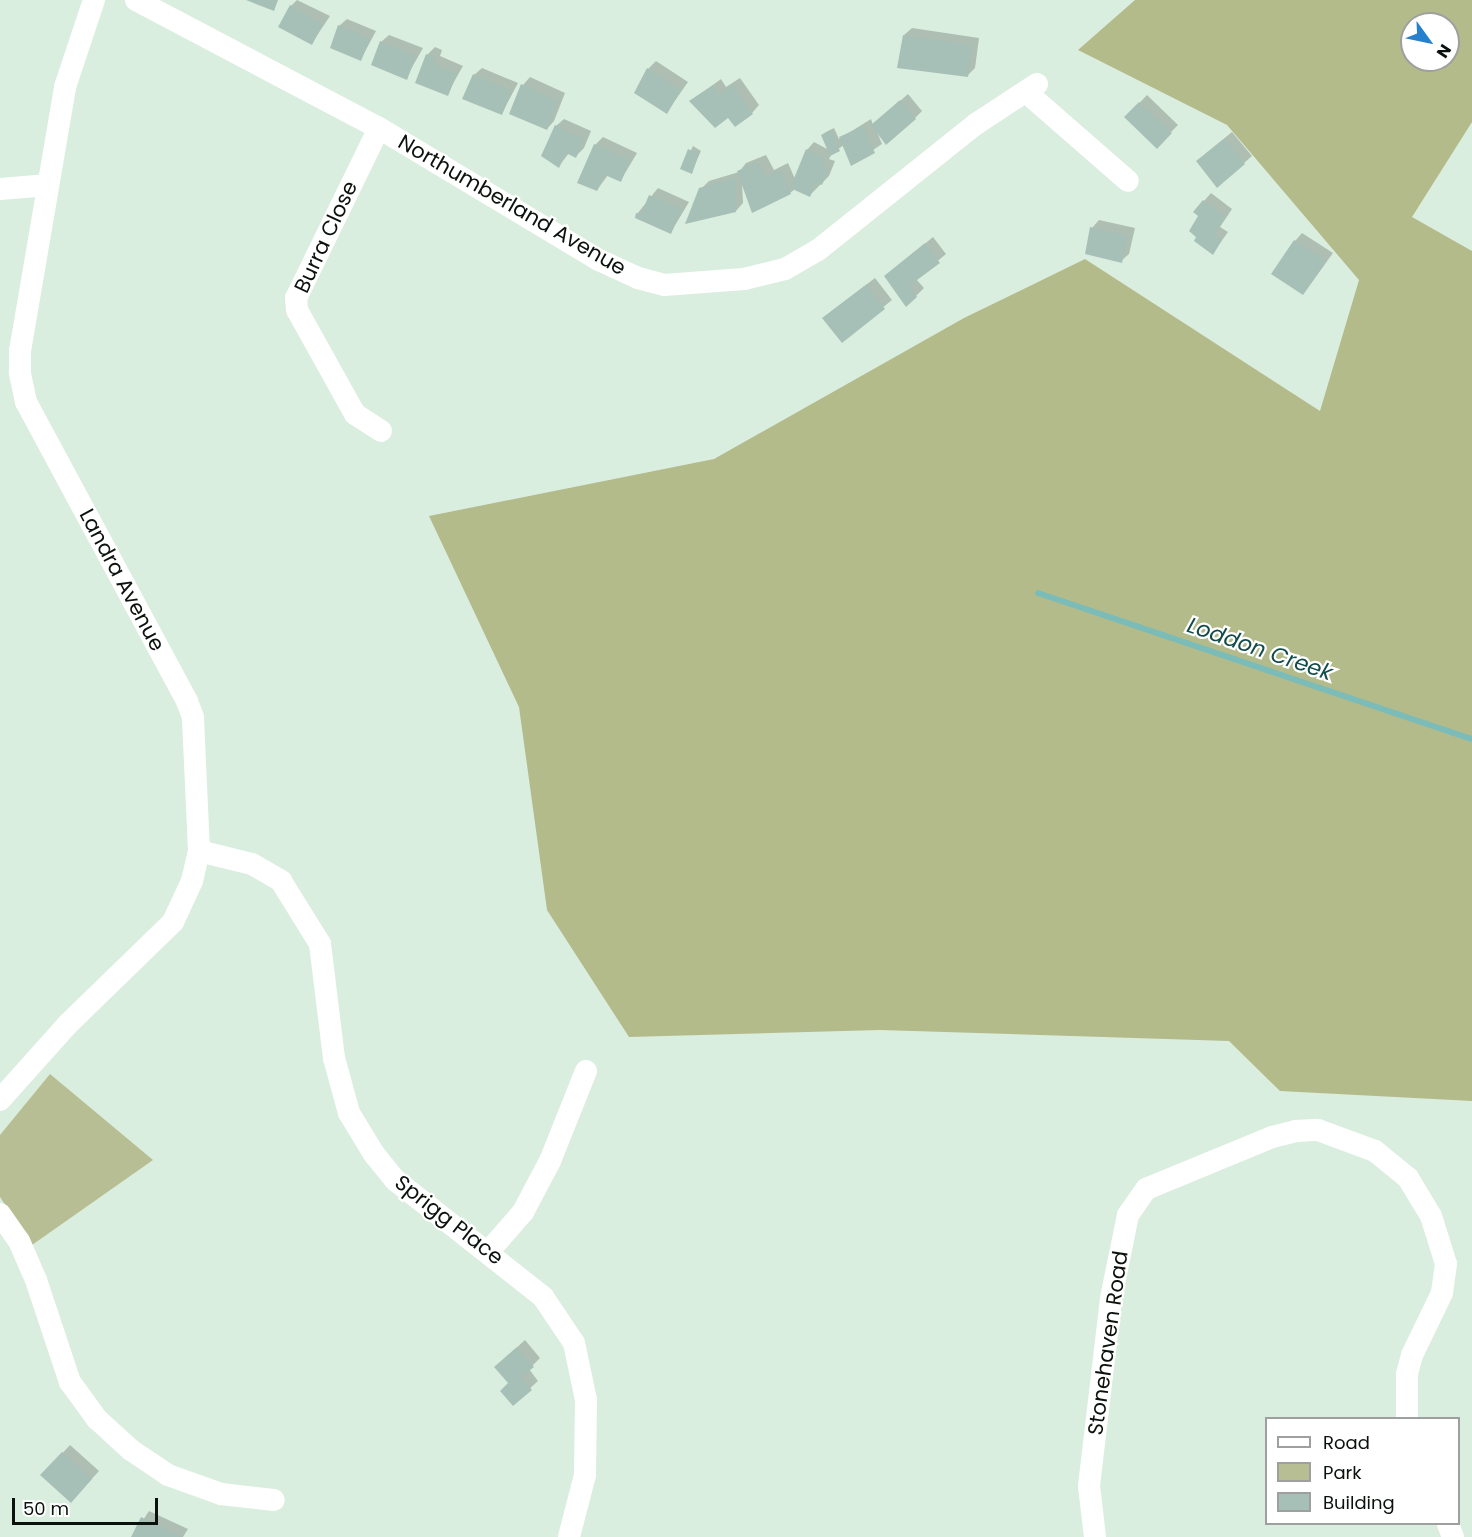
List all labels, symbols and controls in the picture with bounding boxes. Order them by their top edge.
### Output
north arrow [1400,12,1460,72]
text: N [1431,40,1457,62]
street label: Northumberland Avenue [394,129,630,281]
street label: Burra Close [289,177,363,297]
street label: Landra Avenue [74,505,170,655]
water label: Loddon Creek [1184,612,1336,686]
street label: Sprigg Place [390,1170,508,1270]
street label: Stonehaven Road [1083,1249,1133,1437]
legend [1265,1417,1460,1525]
text: Road [1323,1430,1370,1455]
text: Park [1323,1460,1362,1485]
scale bar [15,1486,160,1524]
text: Building [1323,1490,1395,1515]
text: 50 m [23,1496,69,1521]

